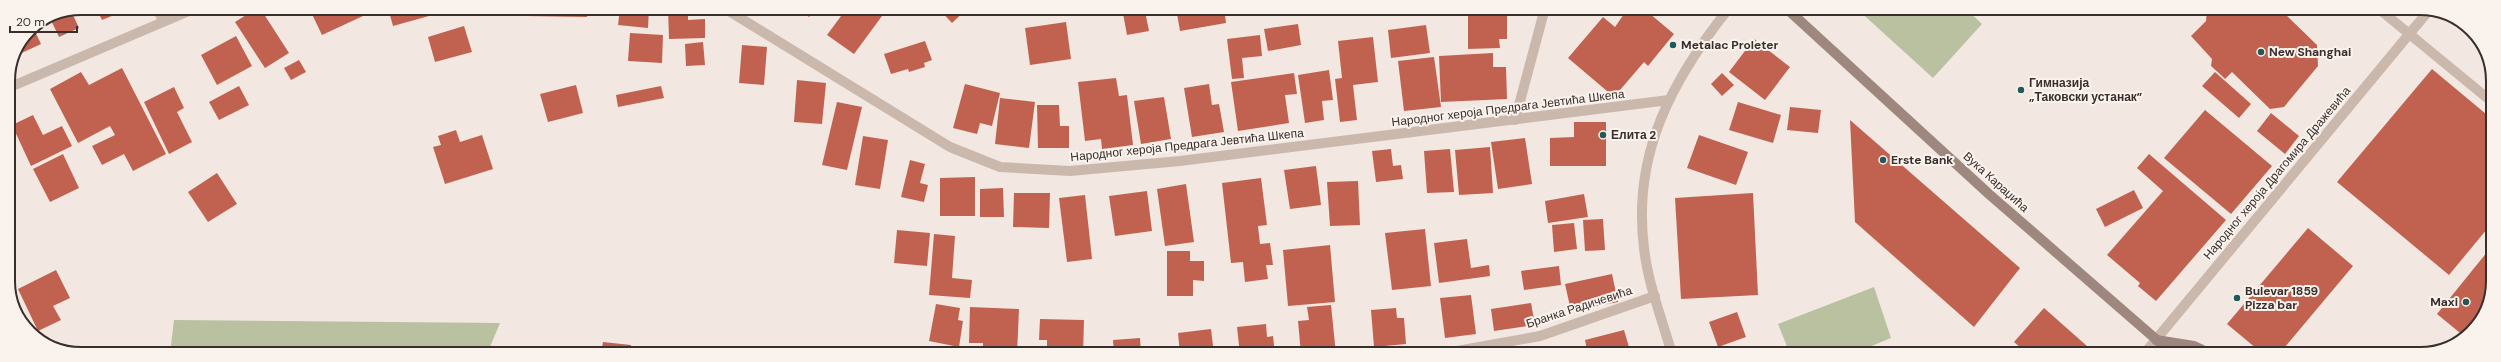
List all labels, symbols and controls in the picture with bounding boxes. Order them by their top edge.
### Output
scale bar [10,8,77,34]
text: 20 m [16,14,45,30]
place label: Metalac Proleter [1681,37,1778,53]
marker: Metalac Proleter [1668,40,1678,50]
place label: New Shanghai [2269,44,2351,60]
marker: New Shanghai [2256,47,2266,57]
place label: Гимназија „Таковски устанак” [2029,75,2143,105]
street label: Народног хероја Драгомира Дражевића [2200,83,2354,263]
marker: Гимназија „Таковски устанак” [2016,85,2026,95]
street label: Народног хероја Предрага Јевтића Шкепа [1391,86,1626,130]
street label: Народног хероја Предрага Јевтића Шкепа [1070,125,1305,165]
place label: Елита 2 [1611,127,1656,143]
marker: Елита 2 [1598,130,1608,140]
street label: Вука Караџића [1960,148,2032,216]
place label: Erste Bank [1891,152,1953,168]
marker: Erste Bank [1878,155,1888,165]
street label: Бранка Радичевића [1524,282,1634,332]
place label: Bulevar 1859 Pizza bar [2245,283,2319,313]
marker: Bulevar 1859 Pizza bar [2232,293,2242,303]
place label: Maxi [2430,294,2458,310]
marker: Maxi [2461,297,2471,307]

